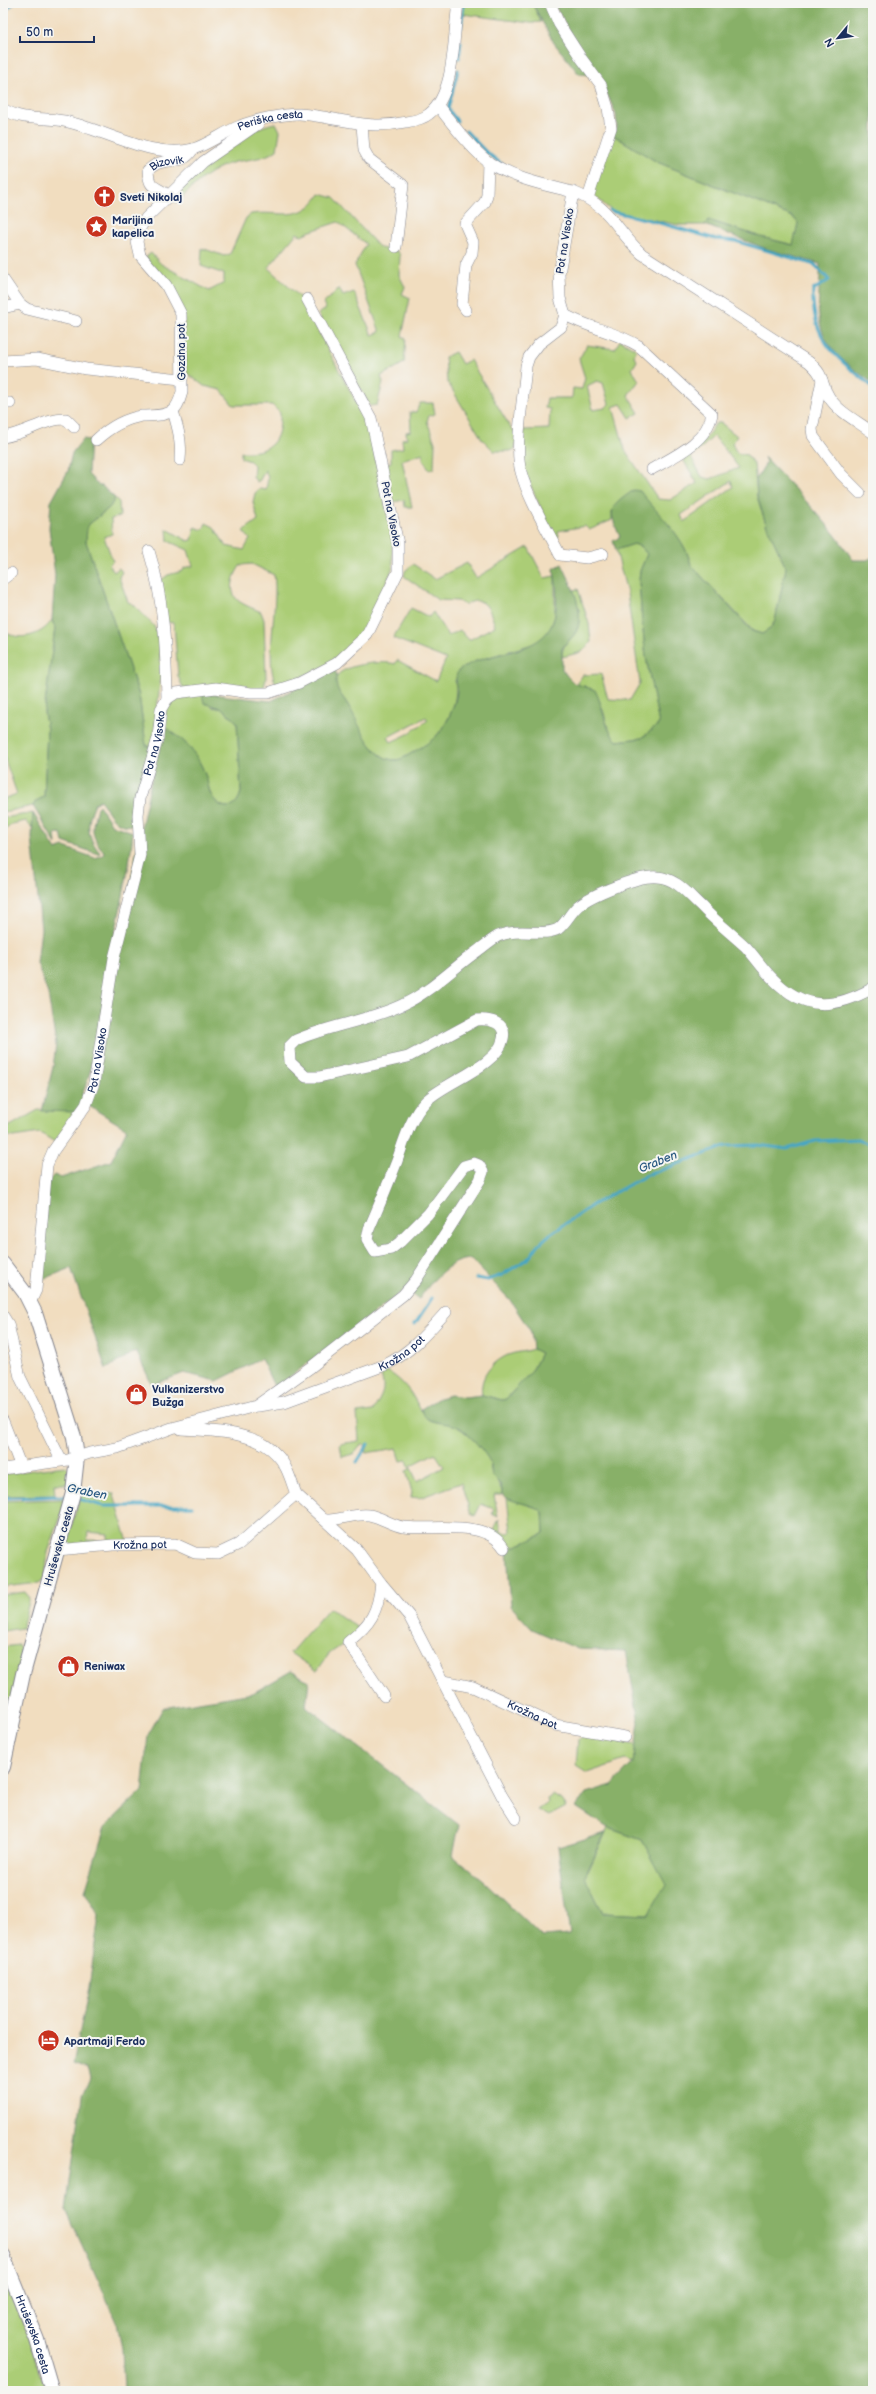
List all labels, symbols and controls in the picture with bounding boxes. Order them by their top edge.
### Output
scale bar [20,18,94,44]
north arrow [818,18,858,58]
text: 50 m [26,25,53,40]
text: N [822,36,837,49]
street label: Periška cesta [235,107,303,133]
street label: Bizovik [147,152,186,173]
church icon: Sveti Nikolaj [92,184,118,210]
place label: Sveti Nikolaj [120,191,182,204]
street label: Pot na Visoko [553,207,577,275]
place icon: Marijina kapelica [84,213,110,239]
place label: Marijina kapelica [112,214,154,240]
street label: Gozdna pot [175,323,188,381]
street label: Pot na Visoko [378,480,404,548]
street label: Pot na Visoko [141,710,167,777]
street label: Pot na Visoko [84,1026,109,1095]
water label: Graben [637,1147,680,1177]
street label: Krožna pot [376,1332,428,1373]
shop icon: Vulkanizerstvo Bužga [124,1382,150,1408]
place label: Vulkanizerstvo Bužga [152,1383,224,1409]
water label: Graben [66,1481,108,1503]
street label: Hruševska cesta [41,1504,77,1588]
street label: Krožna pot [113,1538,167,1552]
shop icon: Reniwax [55,1653,81,1679]
place label: Reniwax [84,1660,125,1673]
street label: Krožna pot [505,1697,559,1732]
hotel icon: Apartmaji Ferdo [36,2028,62,2054]
place label: Apartmaji Ferdo [63,2035,145,2048]
street label: Hruševska cesta [13,2293,53,2375]

